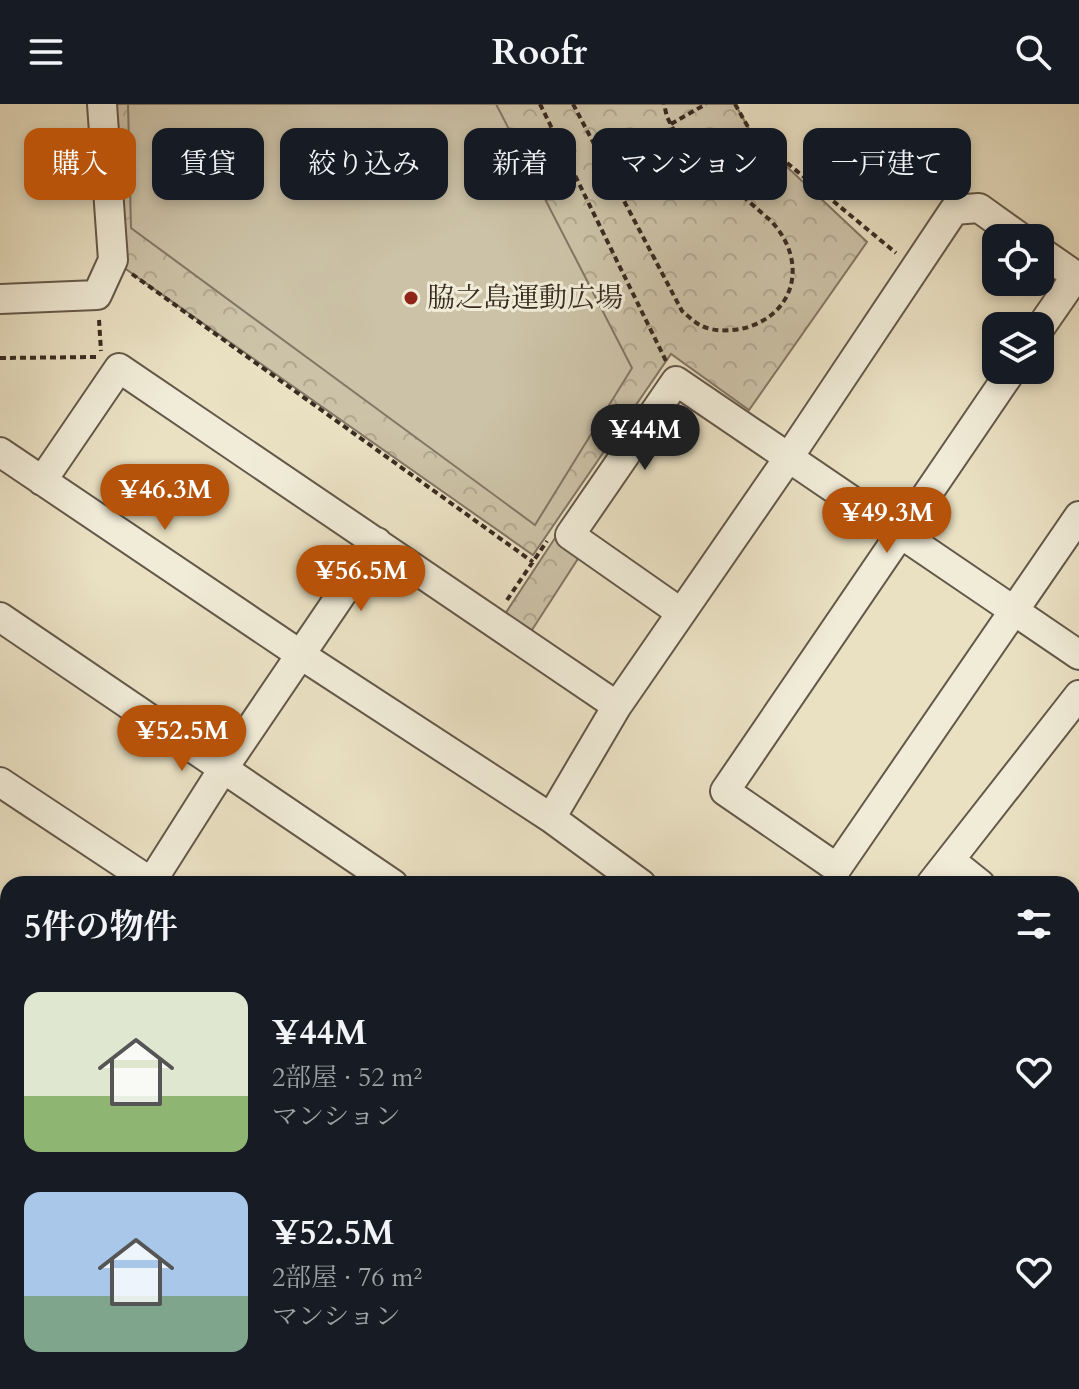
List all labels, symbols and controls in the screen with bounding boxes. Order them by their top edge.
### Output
text: Roofr [492,28,587,77]
icon: menu [24,30,68,74]
icon: search [1011,30,1055,74]
chip: 購入 [24,128,136,200]
chip: 賃貸 [152,128,264,200]
chip: 絞り込み [280,128,448,200]
chip: 新着 [464,128,576,200]
chip: マンション [592,128,787,200]
chip: 一戸建て [803,128,971,200]
map controls [982,224,1054,384]
button: locate [982,224,1054,296]
place label: 脇之島運動広場 [427,279,623,317]
marker: 脇之島運動広場 [402,289,420,307]
button: layers [982,312,1054,384]
pin: ¥44M [598,404,692,472]
text: ¥44M [609,412,681,447]
pin: ¥46.3M [100,464,230,532]
text: ¥46.3M [118,472,212,507]
pin: ¥49.3M [822,487,952,555]
text: ¥49.3M [840,495,934,530]
pin: ¥56.5M [296,545,426,613]
text: ¥56.5M [314,553,408,588]
pin: ¥52.5M [117,705,247,773]
text: ¥52.5M [135,713,229,748]
icon: filters [1012,902,1056,946]
text: 5件の物件 [24,904,177,950]
text: ¥44M [272,1010,367,1056]
icon: home [88,1024,184,1120]
icon: heart [1012,1050,1056,1094]
text: 2部屋 · 52 m² [272,1060,422,1095]
text: マンション [272,1099,401,1134]
text: ¥52.5M [272,1210,394,1256]
icon: home [88,1224,184,1320]
icon: heart [1012,1250,1056,1294]
text: 2部屋 · 76 m² [272,1260,422,1295]
text: マンション [272,1299,401,1334]

